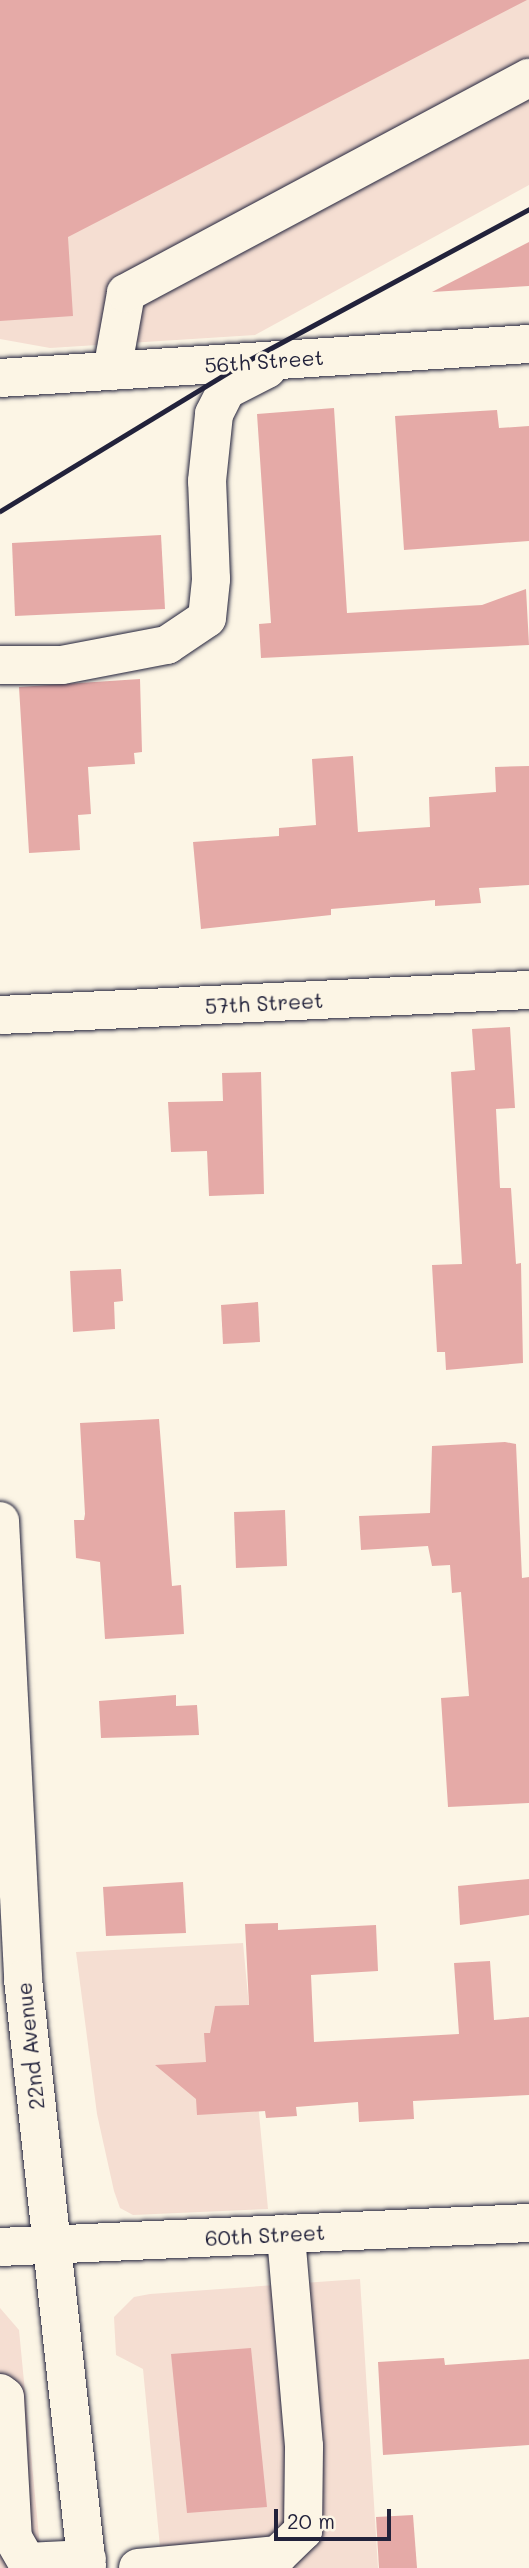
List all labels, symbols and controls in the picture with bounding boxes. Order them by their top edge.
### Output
street label: 56th Street [203,344,325,378]
street label: 57th Street [204,987,324,1019]
street label: 22nd Avenue [11,1981,49,2111]
street label: 60th Street [204,2219,326,2251]
scale bar [277,2494,394,2538]
text: 20 m [287,2507,335,2534]

